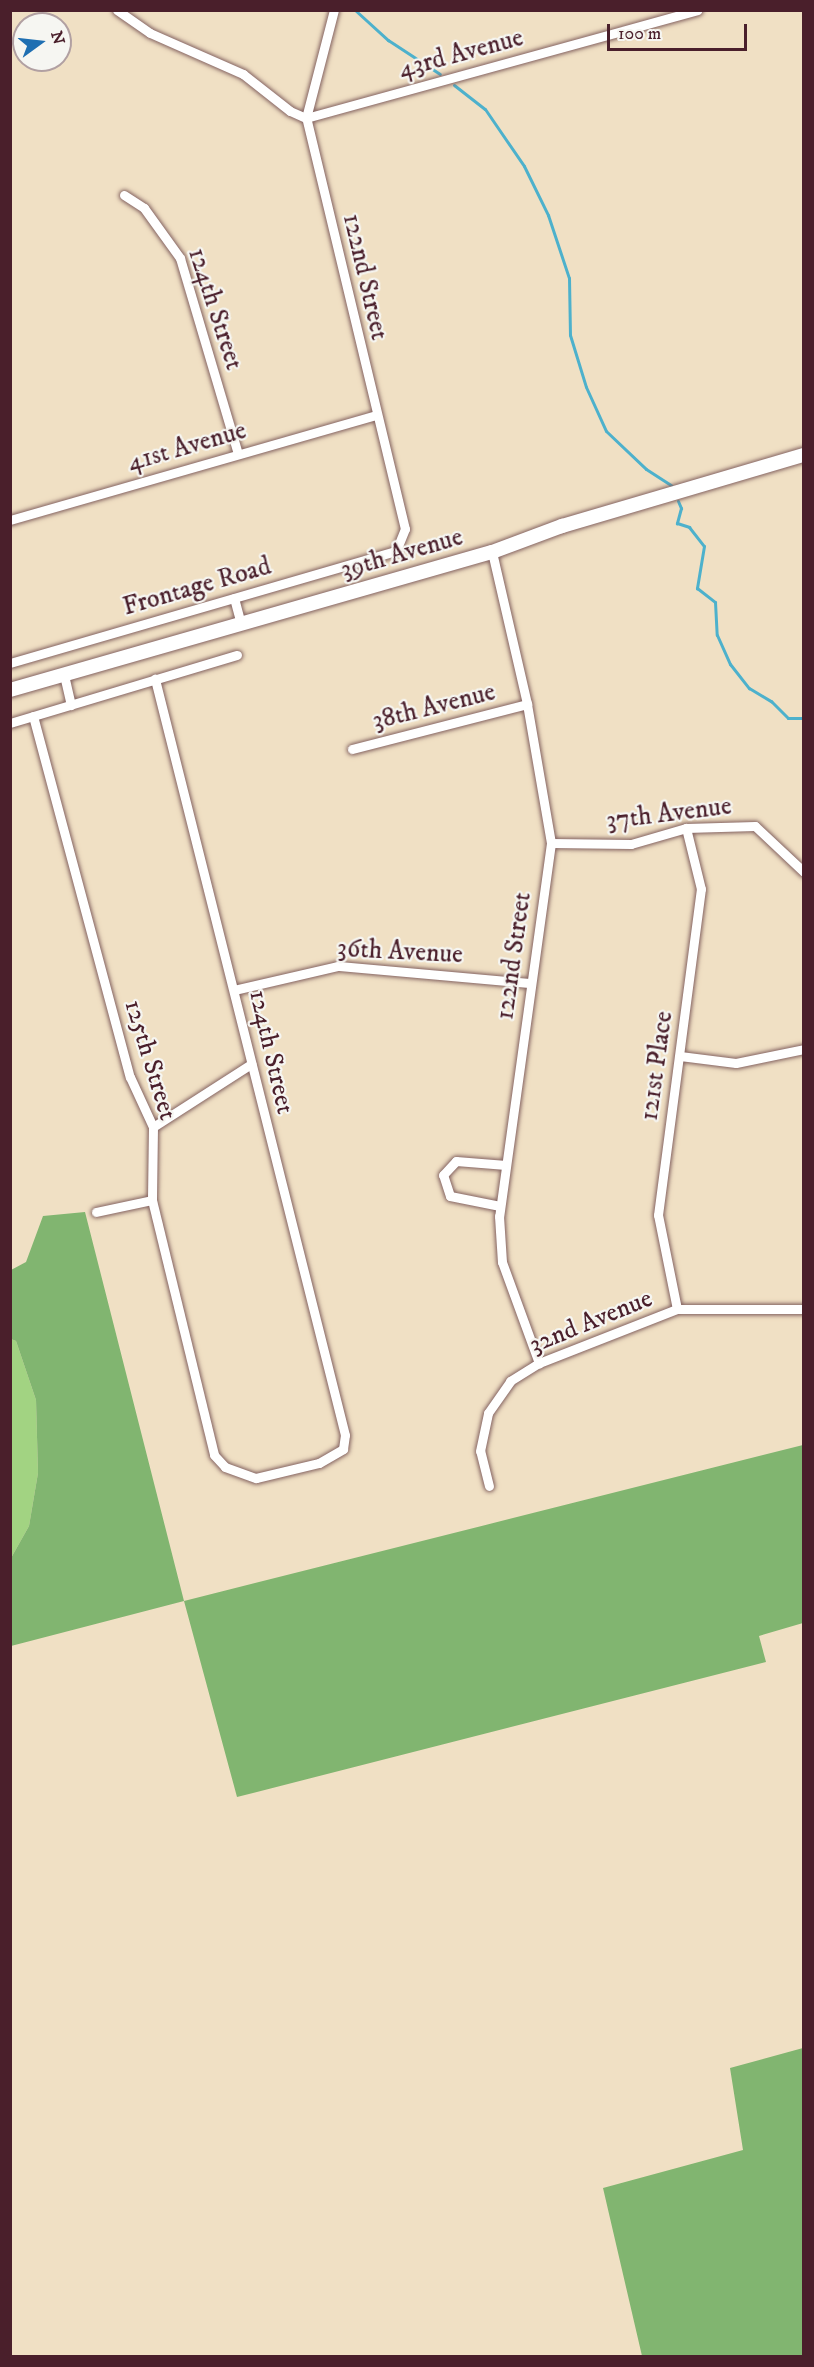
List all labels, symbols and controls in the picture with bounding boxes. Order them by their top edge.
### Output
north arrow [12,12,72,72]
scale bar [610,12,750,50]
street label: 43rd Avenue [395,22,527,86]
text: 100 m [618,23,661,45]
text: N [46,29,69,47]
street label: 122nd Street [335,211,395,343]
street label: 124th Street [181,244,249,374]
street label: 41st Avenue [124,415,250,479]
street label: 39th Avenue [338,522,466,586]
street label: Frontage Road [119,551,275,623]
street label: 38th Avenue [369,677,499,737]
street label: 37th Avenue [605,791,733,837]
street label: 122nd Street [490,890,538,1022]
street label: 36th Avenue [336,933,464,971]
street label: 124th Street [242,987,300,1117]
street label: 125th Street [117,996,183,1124]
street label: 121st Place [634,1009,680,1123]
street label: 32nd Avenue [525,1283,657,1361]

